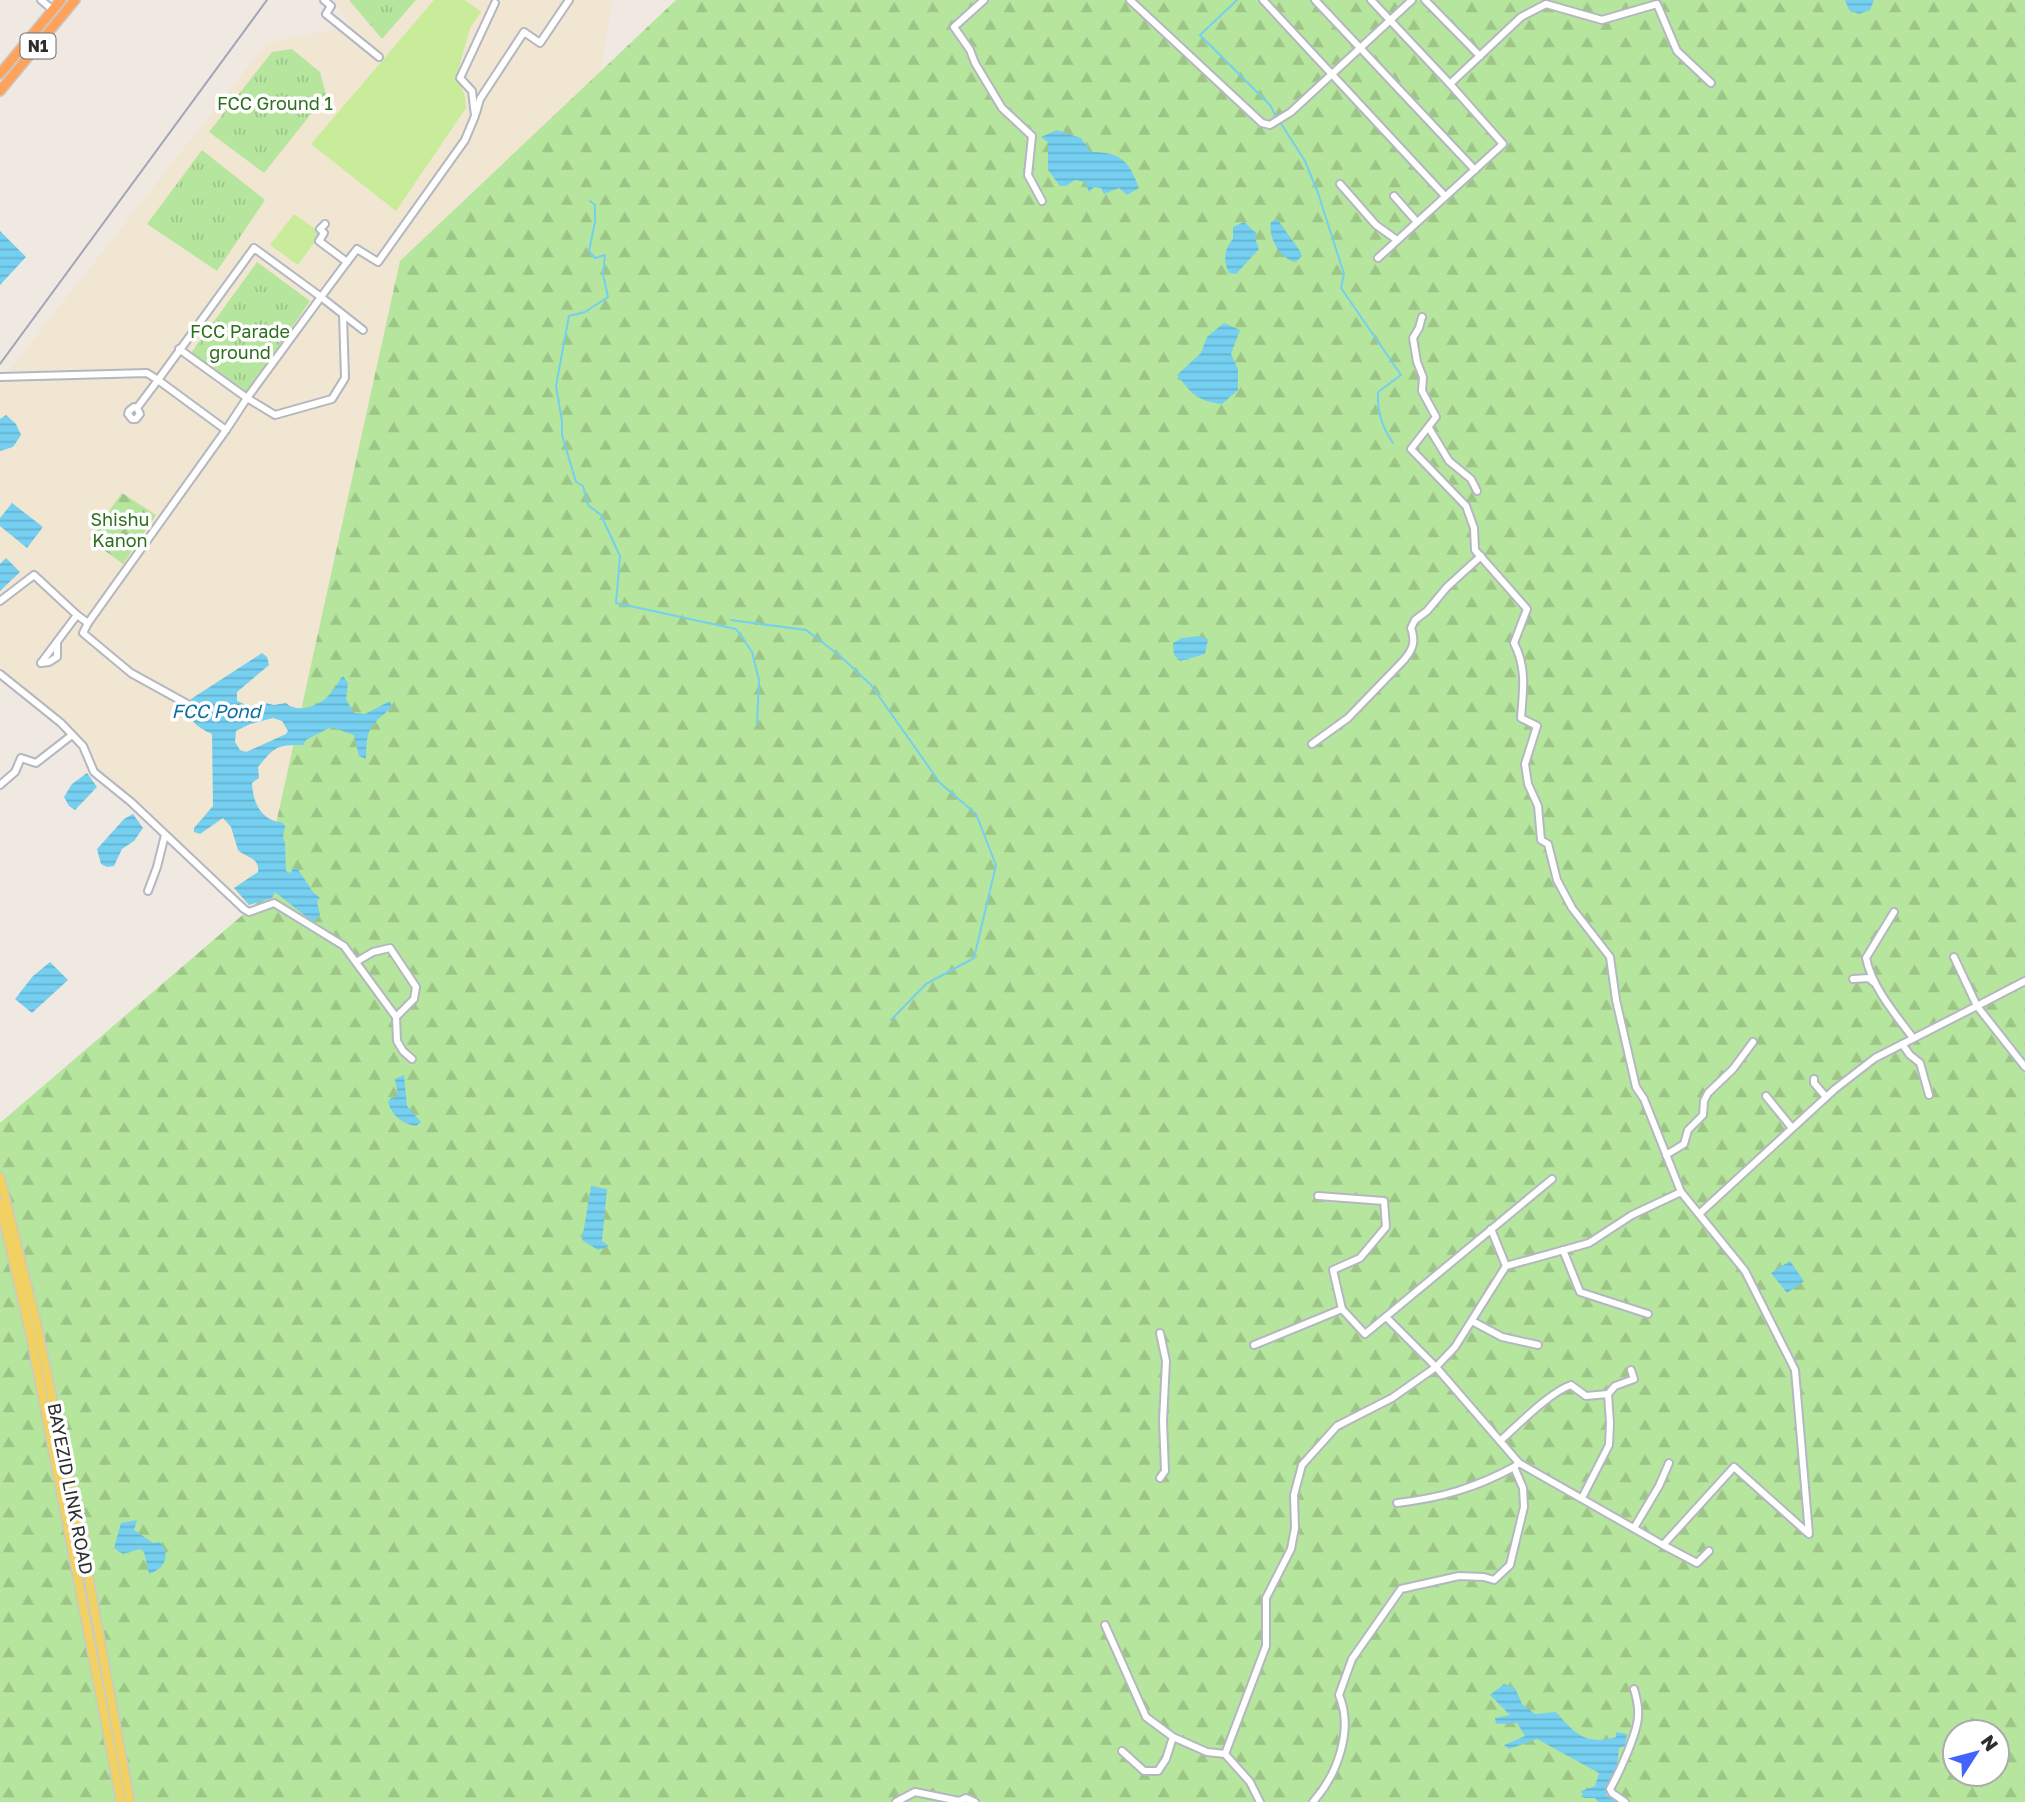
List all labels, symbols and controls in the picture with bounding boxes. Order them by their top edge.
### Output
road number: N1 [20,34,56,58]
park label: FCC Ground 1 [217,92,333,114]
park label: FCC Parade ground [190,320,290,363]
park label: Shishu Kanon [91,508,149,551]
water label: FCC Pond [172,699,263,722]
street label: BAYEZID LINK ROAD [44,1401,98,1577]
north arrow [1941,1718,2011,1788]
text: N [1977,1730,2004,1755]

